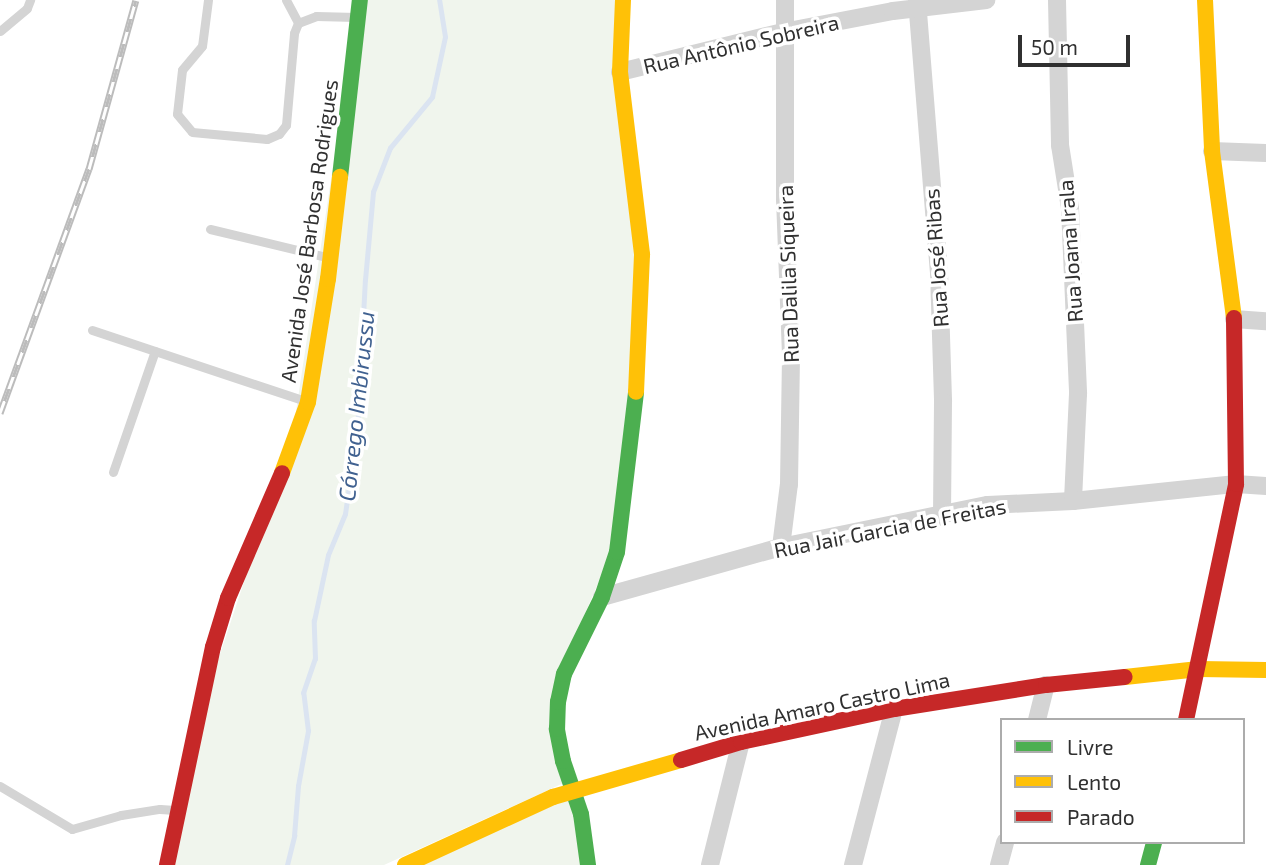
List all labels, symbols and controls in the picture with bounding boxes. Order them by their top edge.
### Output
street label: Rua Antônio Sobreira [640,9,842,79]
scale bar [1021,21,1133,65]
text: 50 m [1031,34,1078,59]
street label: Avenida José Barbosa Rodrigues [275,78,343,384]
street label: Rua Joana Irala [1052,179,1088,323]
street label: Rua Dalila Siqueira [772,185,804,363]
street label: Rua José Ribas [919,188,953,328]
water label: Córrego Imbirussu [332,310,380,502]
street label: Rua Jair Garcia de Freitas [772,493,1008,563]
street label: Avenida Amaro Castro Lima [692,667,952,745]
legend [1000,718,1245,844]
text: Livre [1067,734,1114,759]
text: Lento [1067,769,1121,794]
text: Parado [1067,804,1135,829]

